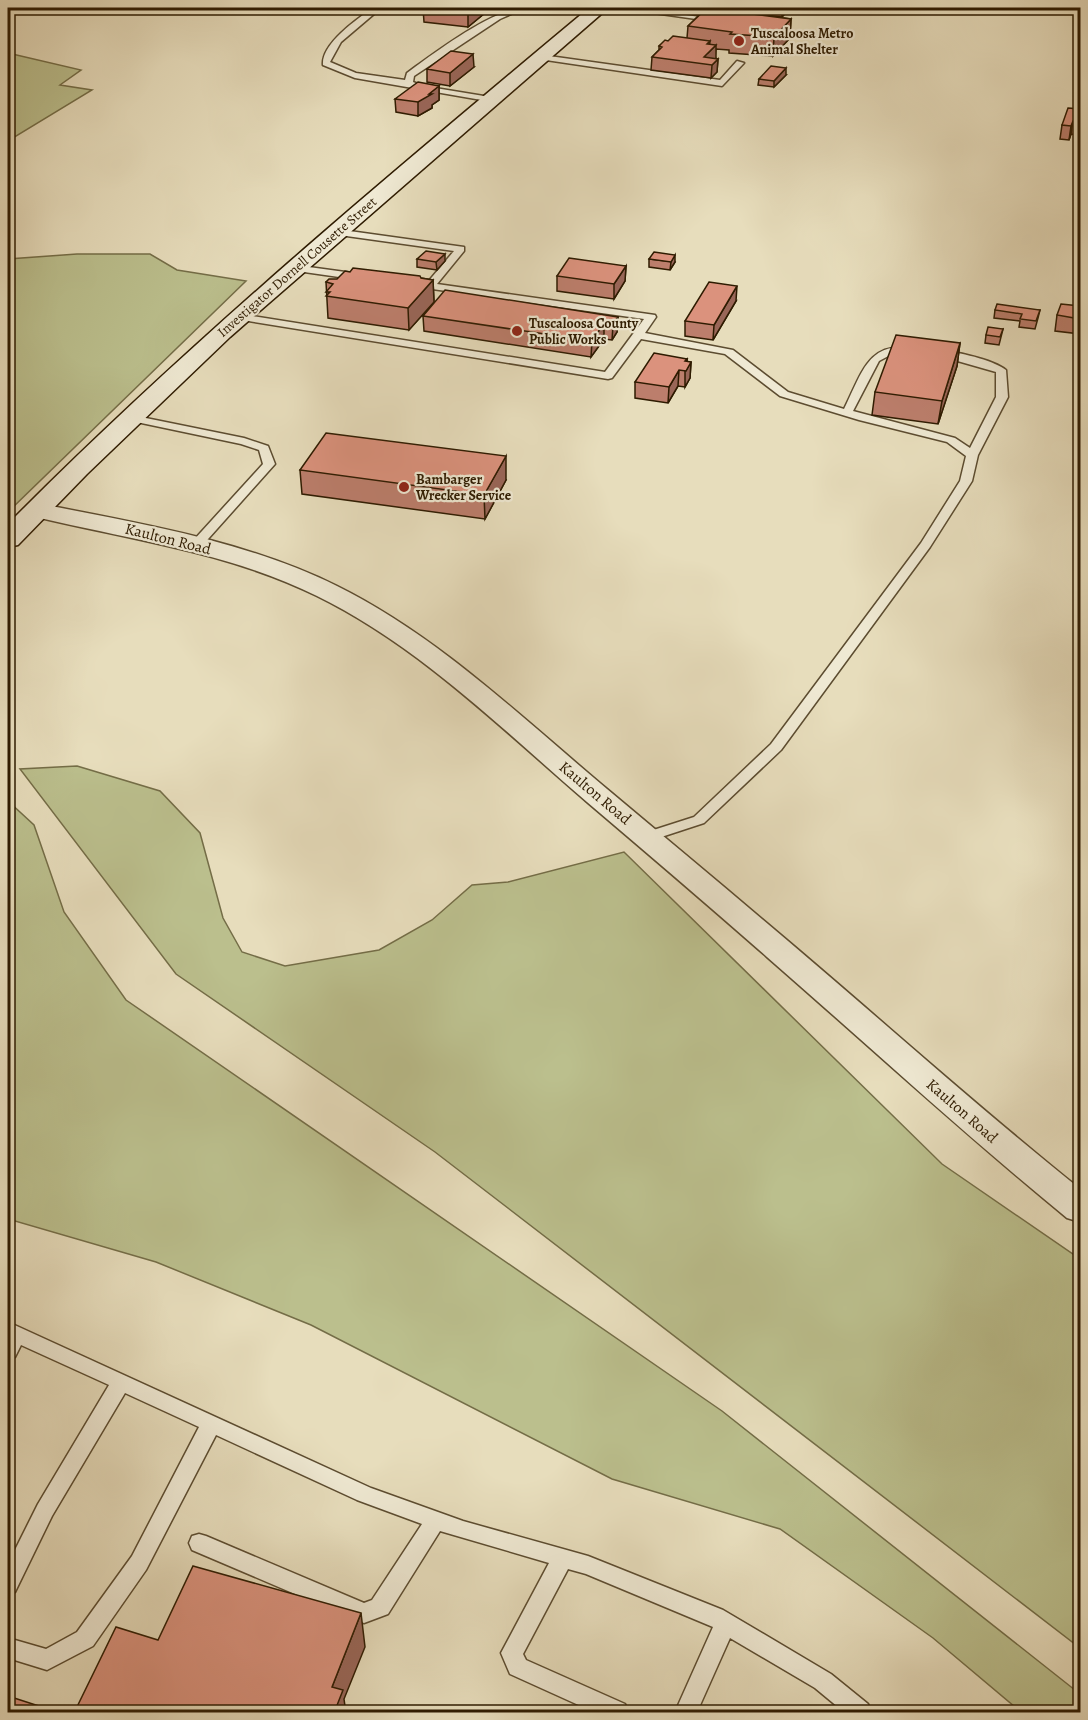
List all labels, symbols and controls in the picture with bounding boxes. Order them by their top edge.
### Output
place label: Tuscaloosa Metro Animal Shelter [750,24,853,59]
marker: Tuscaloosa Metro Animal Shelter [732,34,746,48]
street label: Investigator Dornell Cousette Street [213,192,381,341]
place label: Tuscaloosa County Public Works [529,314,639,349]
marker: Tuscaloosa County Public Works [510,324,524,338]
place label: Bambarger Wrecker Service [415,470,512,505]
marker: Bambarger Wrecker Service [397,480,411,494]
street label: Kaulton Road [122,518,214,560]
street label: Kaulton Road [554,756,636,830]
street label: Kaulton Road [921,1074,1003,1149]

